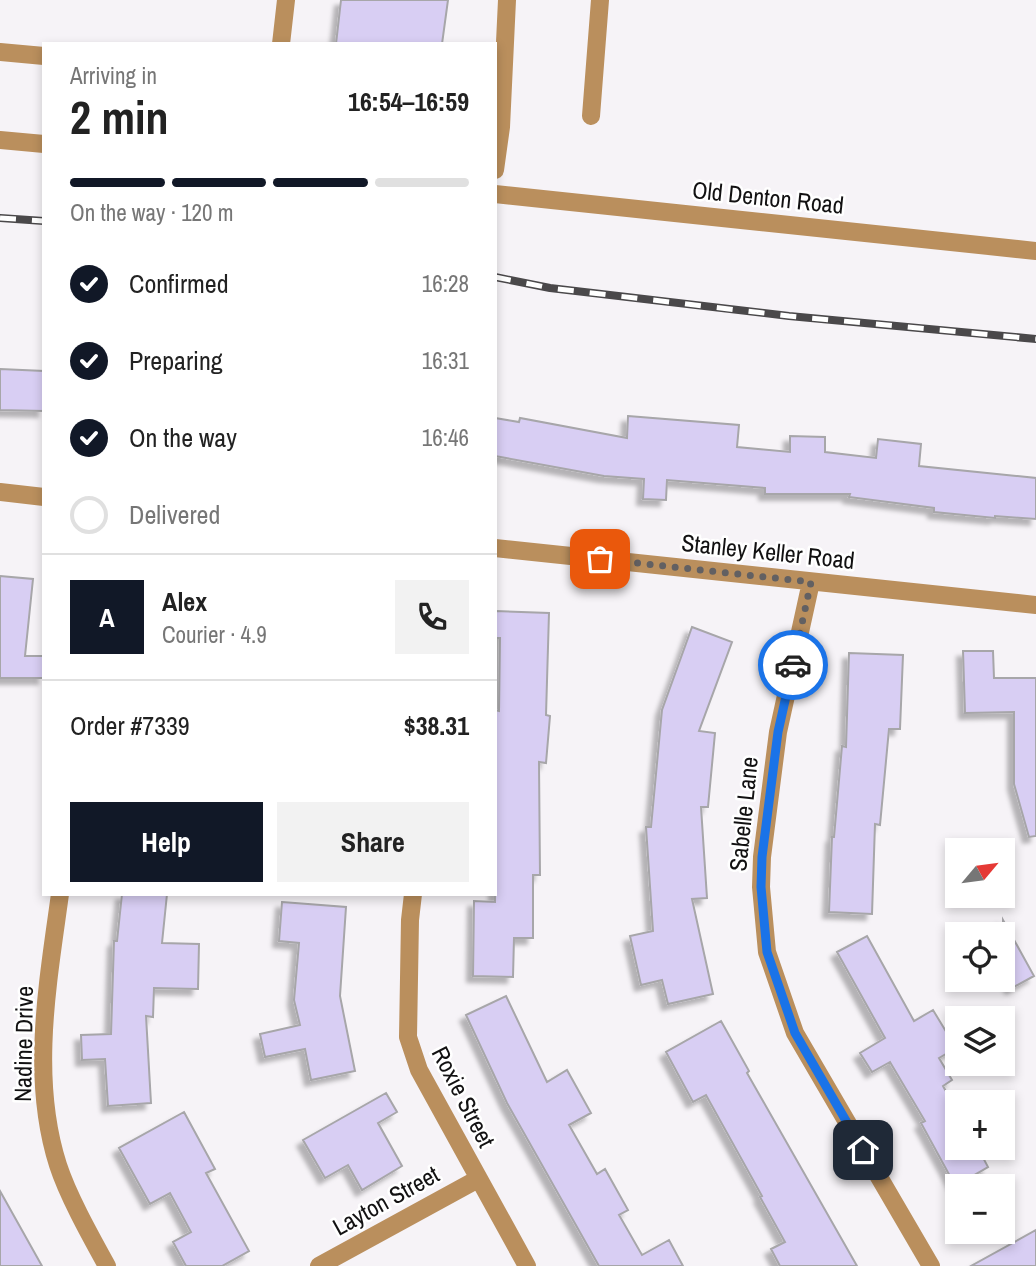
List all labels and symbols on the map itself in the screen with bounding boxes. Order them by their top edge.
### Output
street label: Old Denton Road [691,173,845,221]
street label: Stanley Keller Road [680,526,856,576]
pin [570,529,630,589]
courier [758,630,828,700]
street label: Sabelle Lane [721,755,765,873]
north arrow [945,838,1015,908]
street label: Nadine Drive [6,986,40,1102]
street label: Roxie Street [425,1041,503,1153]
pin [833,1120,893,1180]
street label: Layton Street [327,1157,445,1242]

